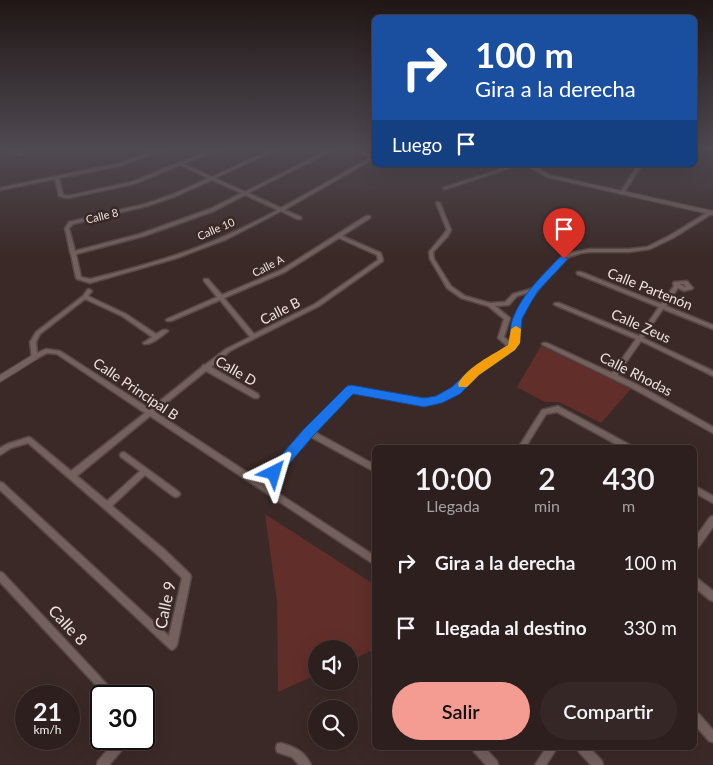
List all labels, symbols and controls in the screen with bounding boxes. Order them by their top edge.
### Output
text: 100 m [475,33,574,75]
icon: right [392,35,457,100]
text: Gira a la derecha [475,75,636,102]
icon: arrive [452,130,480,158]
text: Luego [392,133,442,156]
street label: Calle 8 [84,205,119,226]
pin [543,208,585,259]
street label: Calle 10 [195,215,237,242]
icon: arrive [550,215,578,243]
street label: Calle A [250,252,286,279]
street label: Calle Partenón [605,264,695,313]
street label: Calle B [257,293,303,328]
street label: Calle Zeus [609,305,674,346]
street label: Calle Rhodas [597,348,675,399]
street label: Calle D [213,352,260,389]
street label: Calle Principal B [90,354,182,423]
position arrow [247,446,299,498]
text: 10:00 [414,460,492,496]
text: 2 [538,460,556,496]
text: 430 [602,460,655,496]
text: Llegada [426,496,480,515]
text: min [534,496,560,515]
text: m [622,496,635,515]
icon: right [392,549,420,577]
text: Gira a la derecha [435,551,575,574]
text: 100 m [623,551,677,574]
street label: Calle 9 [150,579,179,630]
street label: Calle 8 [45,601,92,649]
icon: arrive [392,614,420,642]
text: Llegada al destino [435,616,587,639]
text: 330 m [623,616,677,639]
map controls [308,640,358,750]
button: sound [308,640,358,690]
button: Salir [392,682,530,740]
button: Compartir [540,682,677,740]
speed limit sign: 30 [90,685,155,750]
text: 21 [33,696,62,726]
button: search [308,700,358,750]
text: km/h [33,722,62,737]

